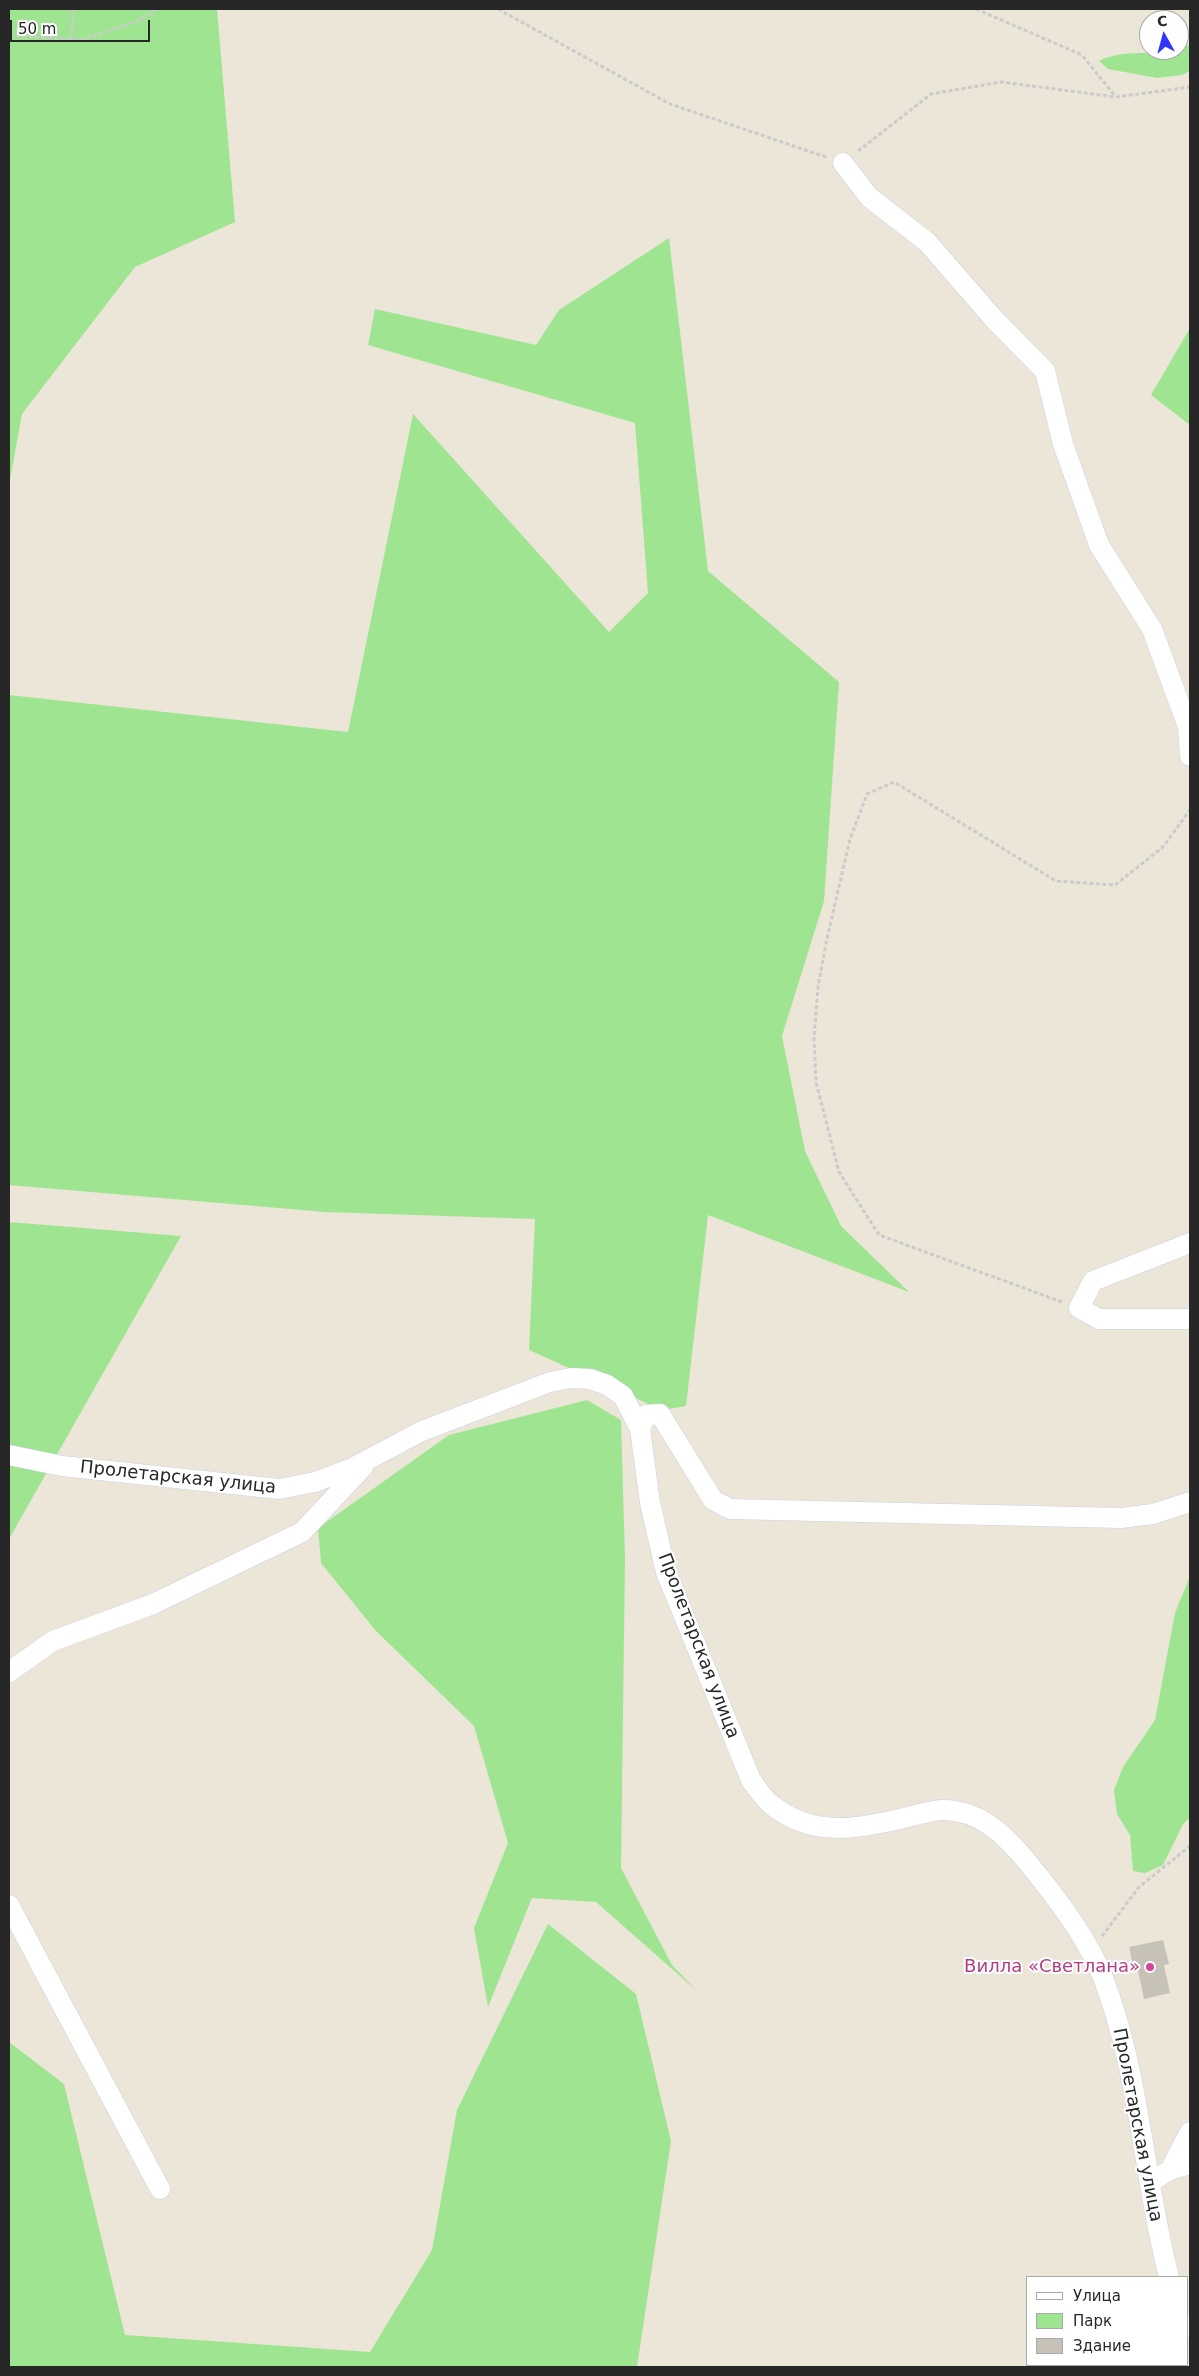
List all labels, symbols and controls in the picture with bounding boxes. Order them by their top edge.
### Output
scale bar [12,10,152,42]
north arrow [1139,10,1189,60]
text: С [1156,13,1168,30]
text: 50 m [18,20,56,38]
street label: Пролетарская улица [79,1457,277,1499]
street label: Пролетарская улица [653,1550,743,1742]
place label: Вилла «Светлана» [964,1956,1140,1978]
marker: Вилла «Светлана» [1144,1961,1156,1973]
street label: Пролетарская улица [1108,2026,1166,2224]
legend [1026,2276,1189,2366]
text: Улица [1073,2287,1121,2305]
text: Парк [1073,2312,1112,2330]
text: Здание [1073,2337,1131,2355]

